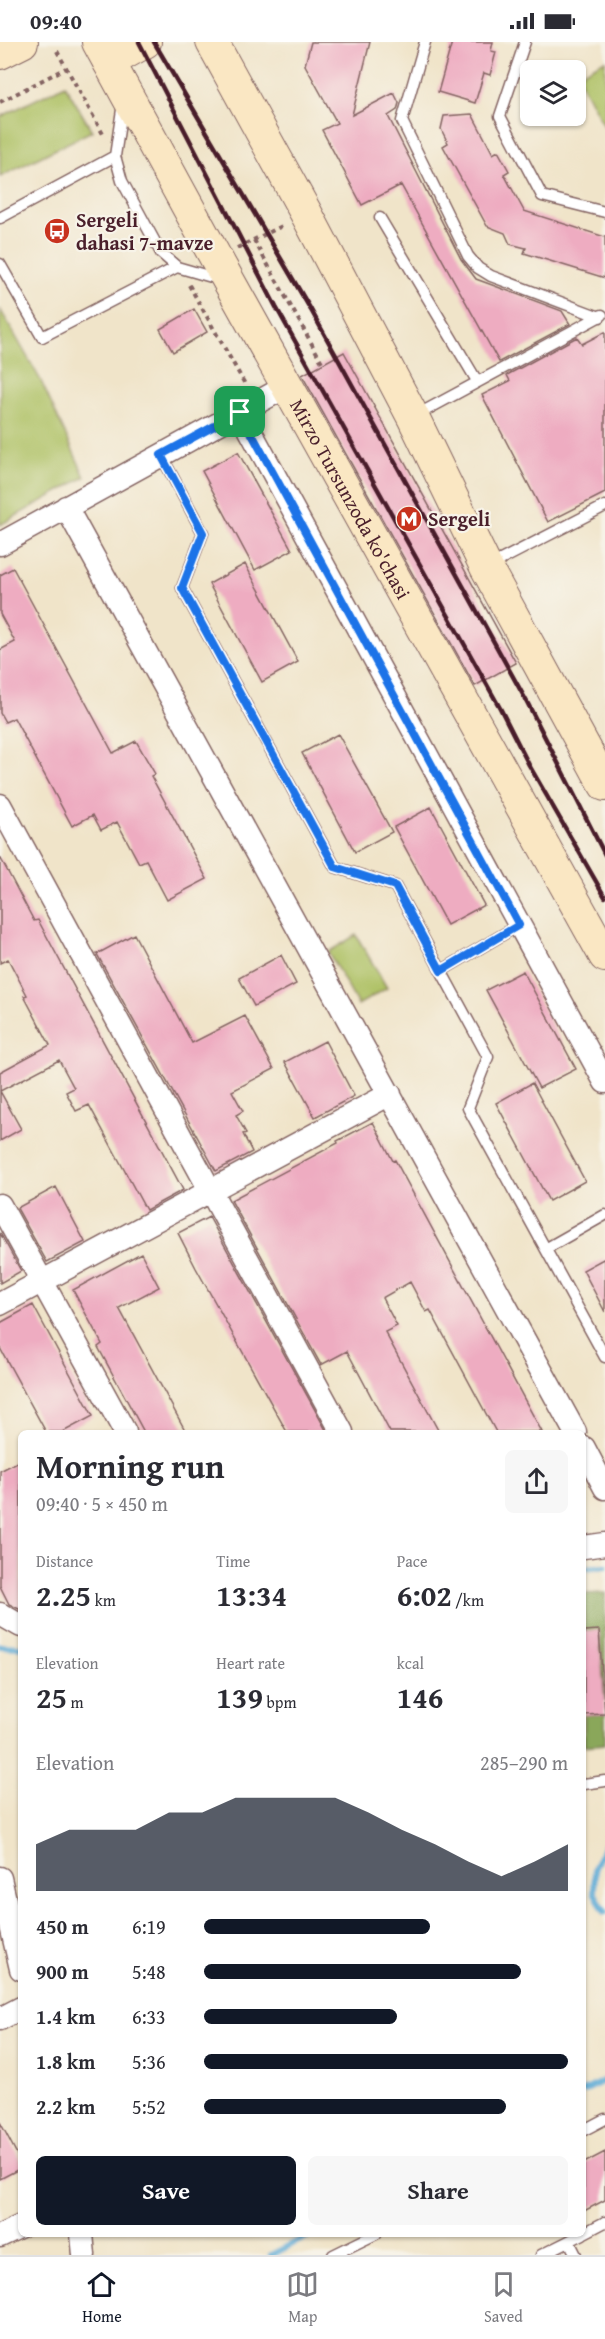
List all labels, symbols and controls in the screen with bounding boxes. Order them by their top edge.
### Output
text: 09:40 [30,5,82,37]
map controls [520,60,586,126]
button: layers [520,60,586,126]
place label: Sergeli dahasi 7-mavze [76,205,213,257]
bus stop icon: Sergeli dahasi 7-mavze [42,216,72,246]
pin [214,386,265,437]
street label: Mirzo Tursunzoda ko'chasi [283,393,418,605]
icon: arrive [223,395,256,428]
metro station icon: Sergeli [394,504,424,534]
place label: Sergeli [428,504,490,533]
text: Morning run [36,1442,225,1490]
button: share [505,1450,568,1513]
text: 09:40 · 5 × 450 m [36,1489,168,1518]
text: Distance [36,1549,93,1573]
text: Time [216,1549,250,1573]
text: Pace [397,1549,427,1573]
text: 2.25 [36,1573,91,1617]
text: 13:34 [216,1573,287,1617]
text: 6:02 [397,1573,452,1617]
text: km [91,1588,116,1612]
text: /km [452,1588,484,1612]
text: Elevation [36,1651,99,1675]
text: Heart rate [216,1651,285,1675]
text: kcal [397,1651,424,1675]
text: 25 [36,1675,67,1719]
text: 139 [216,1675,263,1719]
text: 146 [397,1675,443,1719]
text: m [67,1690,84,1714]
text: bpm [263,1690,296,1714]
text: Elevation [36,1748,114,1777]
text: 285–290 m [480,1748,568,1777]
text: 450 m [36,1912,89,1941]
text: 6:19 [132,1912,166,1941]
text: 900 m [36,1957,89,1986]
text: 5:48 [132,1957,166,1986]
text: 1.4 km [36,2002,95,2031]
text: 6:33 [132,2002,166,2031]
text: 1.8 km [36,2047,95,2076]
text: 5:36 [132,2047,166,2076]
text: 2.2 km [36,2092,95,2121]
text: 5:52 [132,2092,166,2121]
button: Save [36,2156,296,2225]
button: Share [308,2156,568,2225]
tab: Home [82,2268,122,2328]
tab: Map [286,2268,319,2328]
tab: Saved [484,2268,523,2328]

